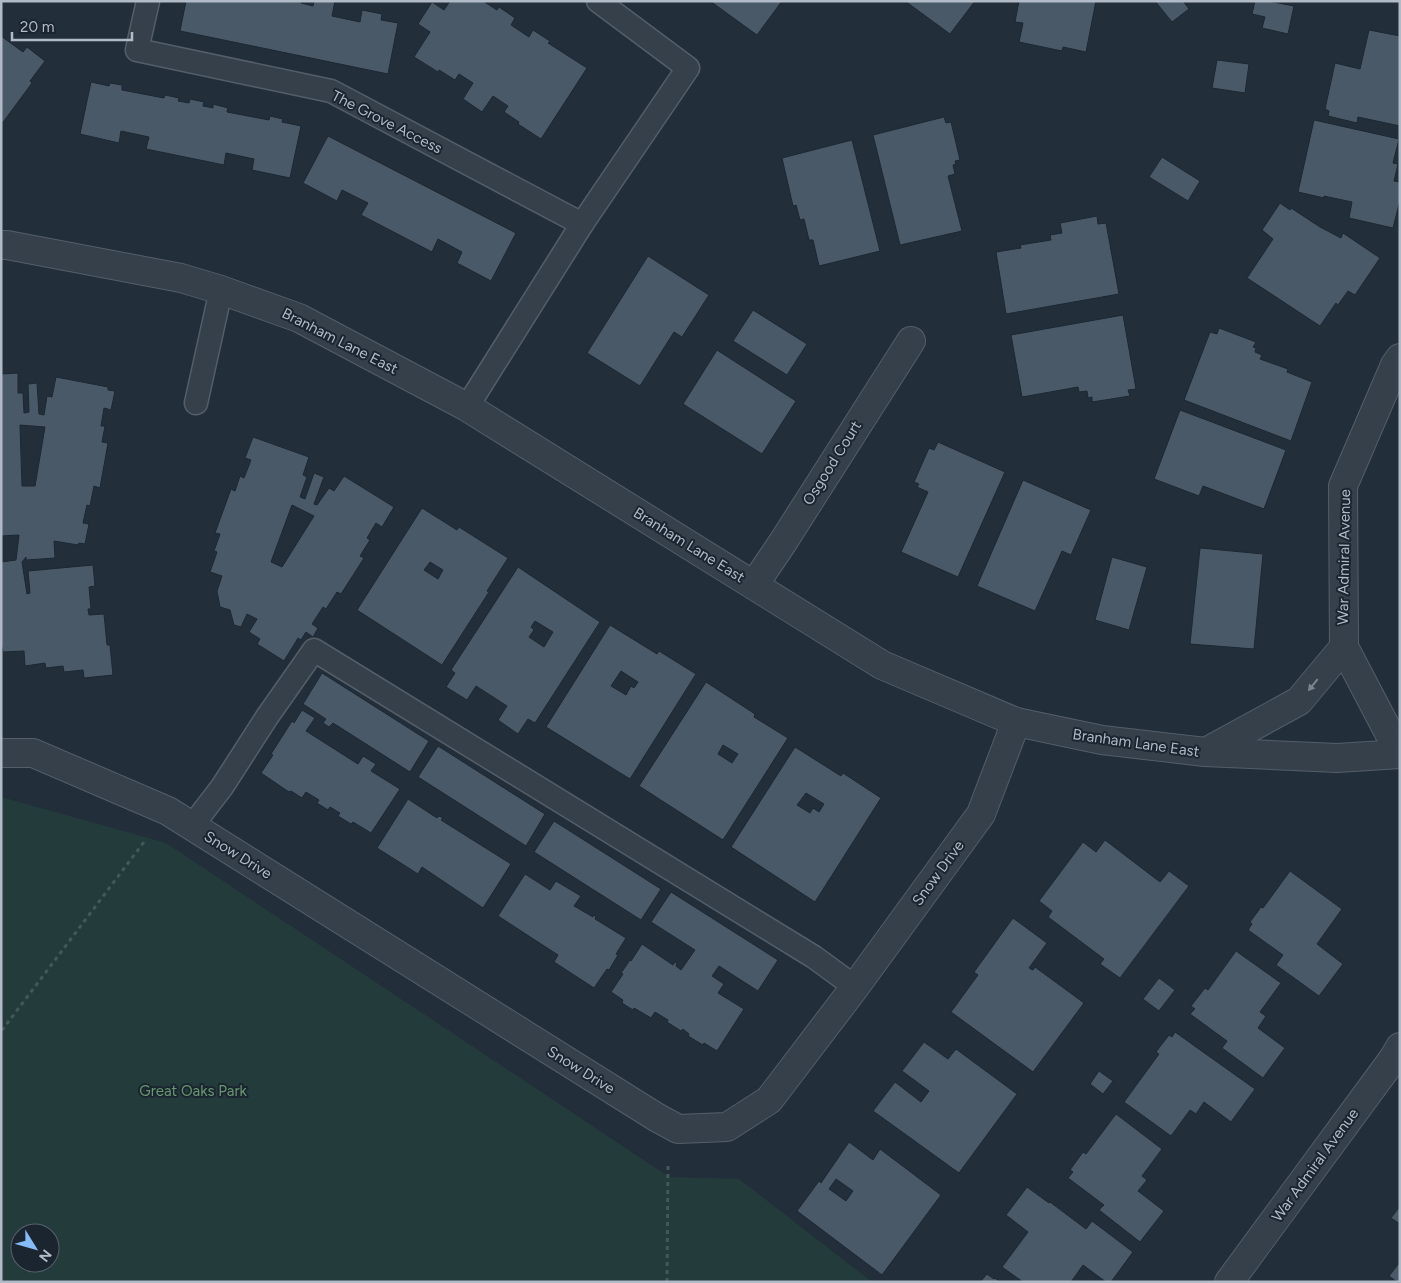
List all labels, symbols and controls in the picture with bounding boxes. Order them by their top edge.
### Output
scale bar [12,10,132,42]
text: 20 m [20,18,54,36]
street label: The Grove Access [329,86,445,158]
street label: Branham Lane East [279,304,401,378]
street label: Osgood Court [799,417,865,508]
street label: War Admiral Avenue [1334,489,1354,625]
street label: Branham Lane East [630,504,748,587]
one-way arrow [1307,678,1318,691]
street label: Branham Lane East [1072,725,1201,761]
street label: Snow Drive [201,827,275,883]
street label: Snow Drive [908,837,968,909]
street label: Snow Drive [544,1042,618,1098]
park label: Great Oaks Park [139,1082,247,1100]
street label: War Admiral Avenue [1268,1105,1362,1225]
north arrow [10,1223,60,1273]
text: N [35,1246,55,1265]

